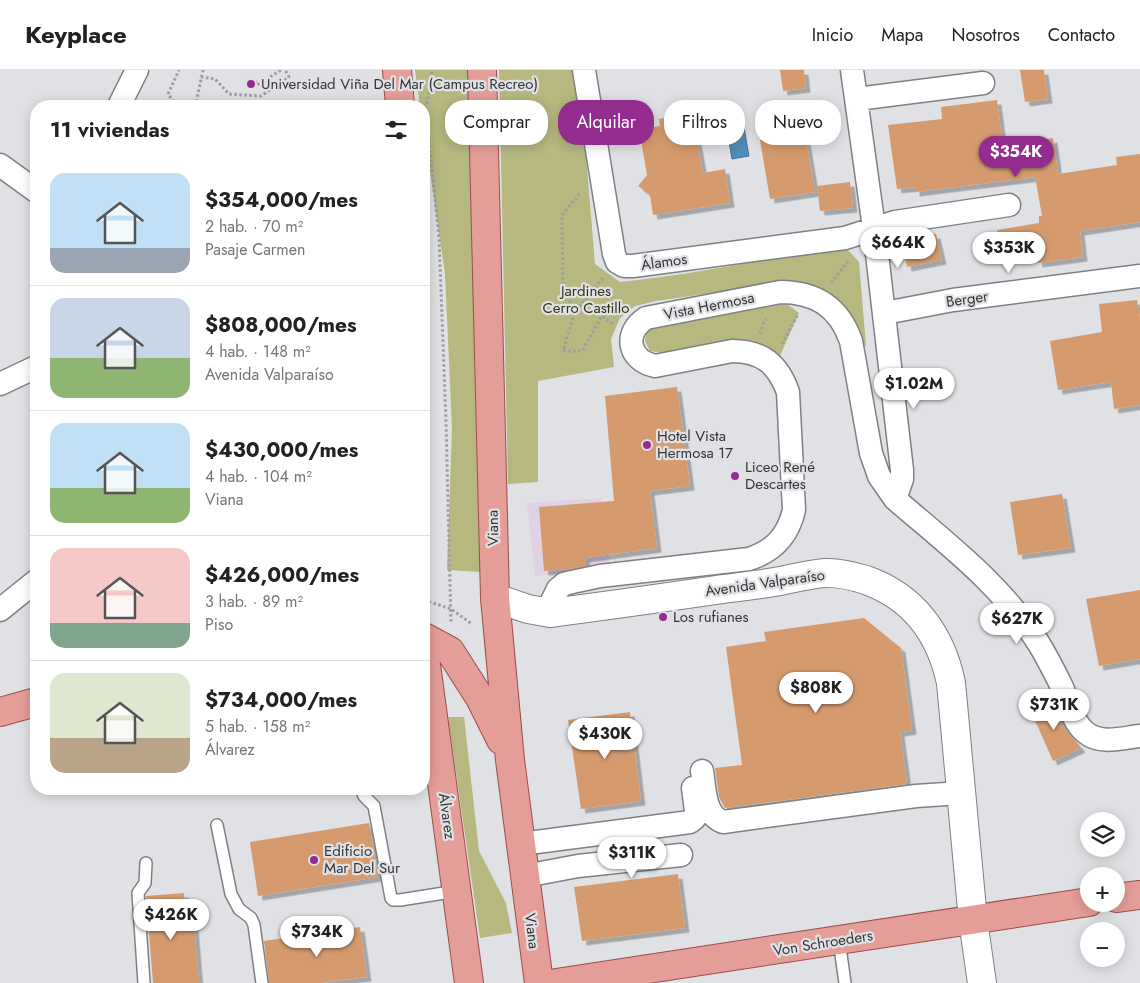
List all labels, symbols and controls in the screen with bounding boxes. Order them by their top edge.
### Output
text: Keyplace [25,17,127,52]
text: Inicio [812,22,853,48]
text: Mapa [881,22,923,48]
text: Nosotros [951,22,1020,48]
text: Contacto [1048,22,1115,48]
place label: Universidad Viña Del Mar (Campus Recreo) [261,73,538,95]
marker: Universidad Viña Del Mar (Campus Recreo) [245,78,257,90]
chip: Comprar [445,100,548,145]
chip: Alquilar [558,100,654,145]
chip: Filtros [664,100,745,145]
chip: Nuevo [755,100,841,145]
text: 11 viviendas [50,115,169,145]
icon: filters [382,116,410,144]
pin: $354K [981,136,1051,178]
text: $354K [990,140,1042,163]
text: $354,000/mes [205,185,358,215]
icon: home [90,193,150,253]
text: 2 hab. · 70 m² [205,215,303,238]
pin: $664K [863,226,933,269]
text: $664K [871,231,925,254]
pin: $353K [974,232,1044,274]
text: $353K [983,236,1035,259]
text: Pasaje Carmen [205,238,305,261]
street label: Álamos [639,248,689,276]
park label: Jardines Cerro Castillo [543,280,629,319]
street label: Berger [944,285,990,313]
street label: Vista Hermosa [662,286,756,326]
text: $808,000/mes [205,310,357,340]
icon: home [90,318,150,378]
text: 4 hab. · 148 m² [205,340,311,363]
text: Avenida Valparaíso [205,363,334,386]
pin: $1.02M [873,368,955,410]
text: $1.02M [885,372,943,395]
place label: Hotel Vista Hermosa 17 [657,425,733,464]
text: $430,000/mes [205,435,358,465]
marker: Hotel Vista Hermosa 17 [641,439,653,451]
icon: home [90,443,150,503]
place label: Liceo René Descartes [745,456,815,495]
text: 4 hab. · 104 m² [205,465,312,488]
marker: Liceo René Descartes [729,470,741,482]
text: Viana [205,488,244,511]
street label: Viana [482,510,504,546]
text: $426,000/mes [205,560,359,590]
street label: Avenida Valparaíso [704,564,826,602]
icon: home [90,568,150,628]
text: 3 hab. · 89 m² [205,590,303,613]
pin: $627K [982,602,1052,645]
place label: Los rufianes [673,606,749,628]
text: $627K [991,607,1043,630]
marker: Los rufianes [657,611,669,623]
text: Piso [205,613,233,636]
pin: $808K [781,672,851,714]
text: $808K [790,676,842,699]
text: $734,000/mes [205,685,357,715]
pin: $731K [1019,688,1089,731]
icon: home [90,693,150,753]
text: $731K [1030,693,1078,716]
text: 5 hab. · 158 m² [205,715,310,738]
pin: $430K [570,718,640,760]
text: $430K [579,722,631,745]
text: Álvarez [205,738,255,761]
street label: Álvarez [433,791,461,841]
map controls [1080,812,1125,967]
button: layers [1080,812,1125,857]
pin: $311K [597,836,667,879]
place label: Edificio Mar Del Sur [324,840,401,879]
text: $311K [608,841,656,864]
marker: Edificio Mar Del Sur [308,854,320,866]
button: + [1080,867,1125,912]
pin: $426K [136,898,206,941]
text: $426K [144,903,198,926]
street label: Viana [519,912,545,950]
pin: $734K [282,916,352,958]
text: $734K [291,920,343,943]
button: − [1080,922,1125,967]
street label: Von Schroeders [771,924,875,962]

